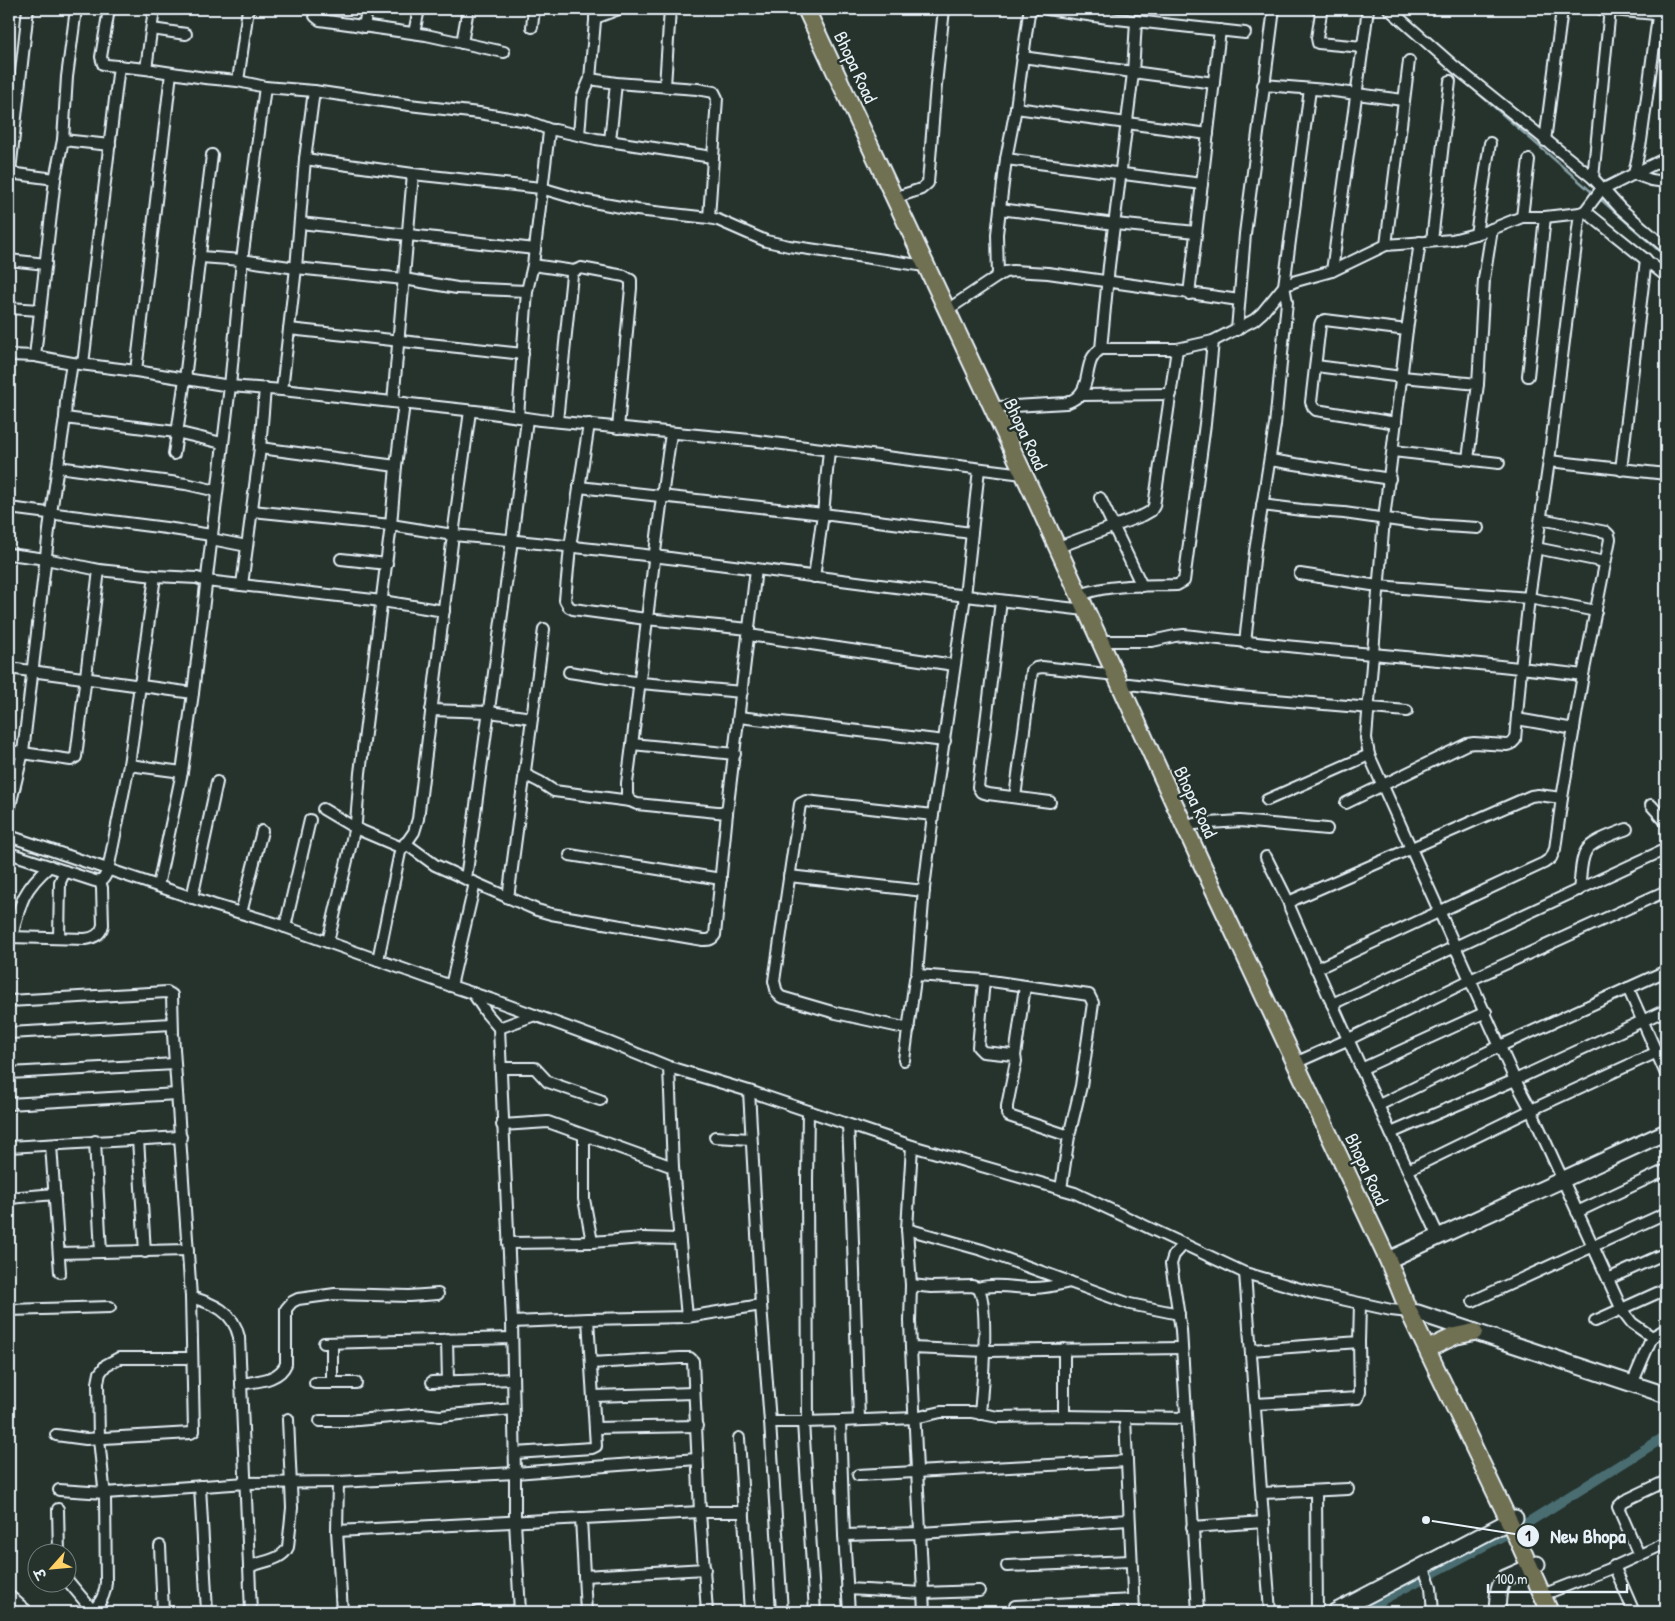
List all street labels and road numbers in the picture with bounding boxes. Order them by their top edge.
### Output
street label: Bhopa Road [828,27,884,108]
street label: Bhopa Road [998,394,1054,475]
street label: Bhopa Road [1168,762,1224,843]
street label: Bhopa Road [1339,1129,1395,1210]

